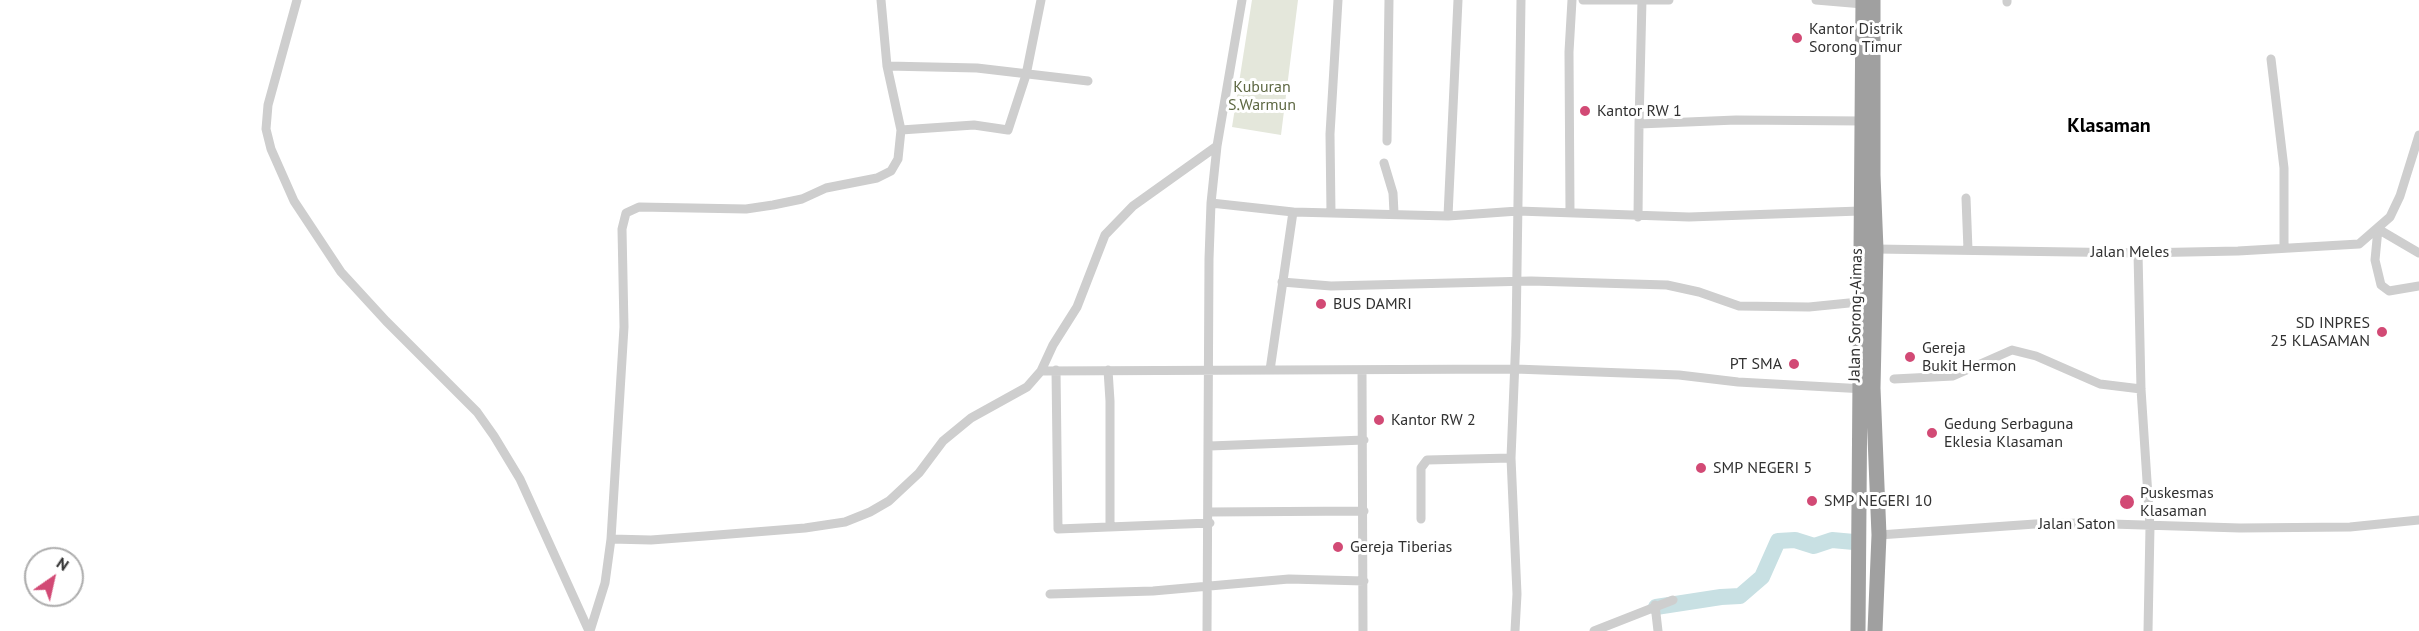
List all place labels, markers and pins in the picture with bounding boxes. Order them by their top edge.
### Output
place label: Kantor Distrik Sorong Timur [1809,19,1903,57]
marker: Kantor Distrik Sorong Timur [1790,31,1804,45]
place label: Kantor RW 1 [1597,101,1682,121]
marker: Kantor RW 1 [1578,104,1592,118]
place label: BUS DAMRI [1333,294,1412,314]
marker: BUS DAMRI [1314,297,1328,311]
place label: SD INPRES 25 KLASAMAN [2270,313,2370,351]
marker: SD INPRES 25 KLASAMAN [2375,325,2389,339]
place label: Gereja Bukit Hermon [1922,338,2016,376]
marker: Gereja Bukit Hermon [1903,350,1917,364]
place label: PT SMA [1730,354,1782,374]
marker: PT SMA [1787,357,1801,371]
place label: Kantor RW 2 [1391,410,1476,430]
marker: Kantor RW 2 [1372,413,1386,427]
place label: Gedung Serbaguna Eklesia Klasaman [1944,414,2073,452]
marker: Gedung Serbaguna Eklesia Klasaman [1925,426,1939,440]
place label: SMP NEGERI 5 [1713,458,1812,478]
marker: SMP NEGERI 5 [1694,461,1708,475]
place label: Puskesmas Klasaman [2140,483,2214,521]
place label: SMP NEGERI 10 [1824,491,1932,511]
marker: Puskesmas Klasaman [2118,493,2136,511]
marker: SMP NEGERI 10 [1805,494,1819,508]
place label: Gereja Tiberias [1350,537,1452,557]
marker: Gereja Tiberias [1331,540,1345,554]

